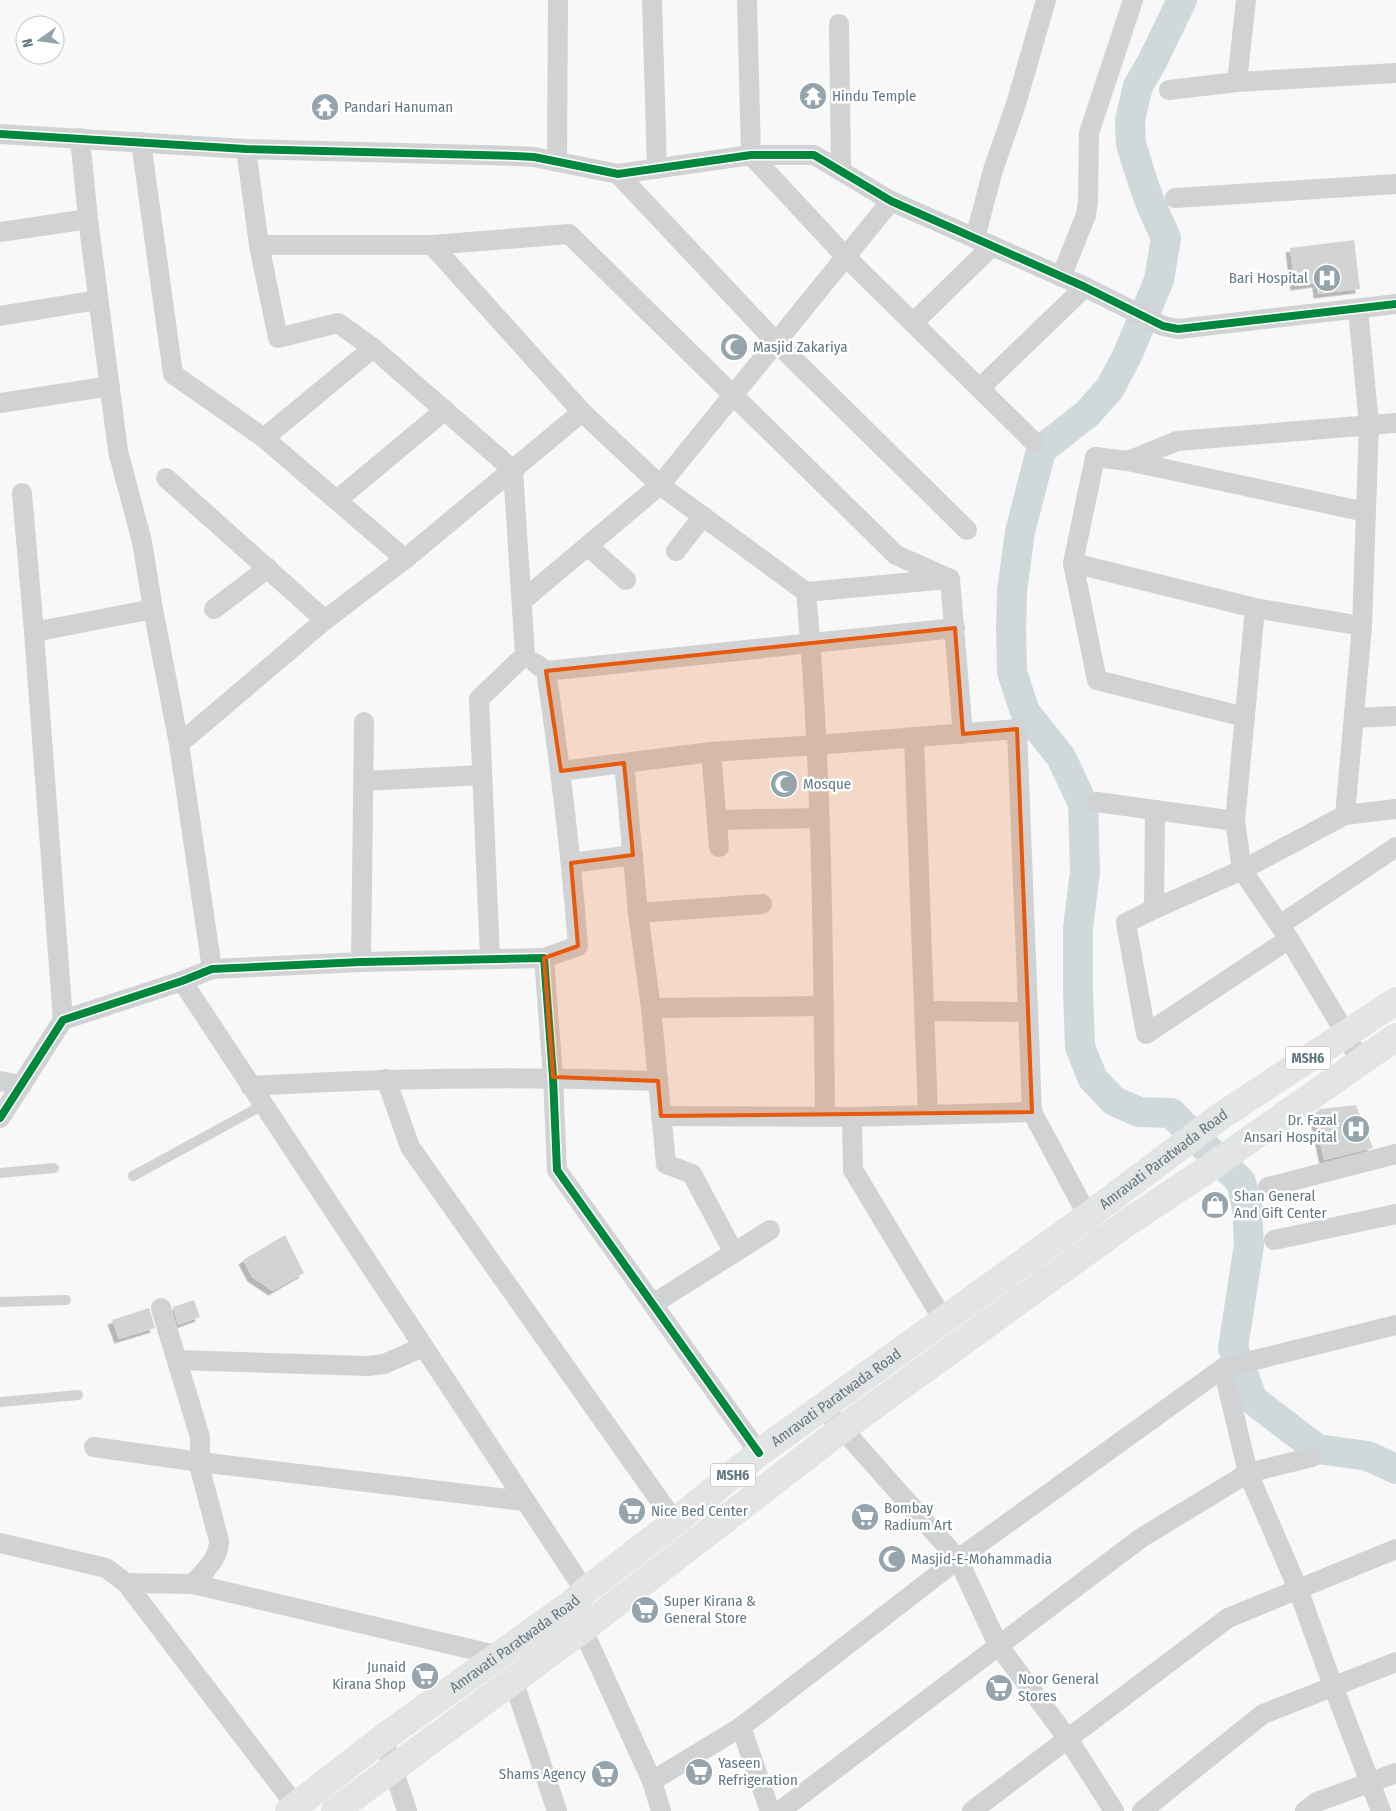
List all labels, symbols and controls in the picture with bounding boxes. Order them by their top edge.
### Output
north arrow [15,15,65,65]
text: N [19,37,37,49]
temple icon: Hindu Temple [798,81,828,111]
place label: Hindu Temple [832,87,917,105]
temple icon: Pandari Hanuman [310,92,340,122]
place label: Pandari Hanuman [344,98,453,116]
hospital icon: Bari Hospital [1312,263,1342,293]
place label: Bari Hospital [1229,269,1308,287]
mosque icon: Masjid Zakariya [719,332,749,362]
place label: Masjid Zakariya [753,338,848,356]
mosque icon: Mosque [769,769,799,799]
place label: Mosque [803,775,851,793]
road number: MSH6 [1286,1046,1330,1070]
street label: Amravati Paratwada Road [1096,1105,1231,1213]
place label: Dr. Fazal Ansari Hospital [1244,1111,1337,1146]
hospital icon: Dr. Fazal Ansari Hospital [1341,1114,1371,1144]
place label: Shan General And Gift Center [1234,1187,1327,1222]
shop icon: Shan General And Gift Center [1200,1190,1230,1220]
street label: Amravati Paratwada Road [767,1345,905,1450]
road number: MSH6 [710,1464,756,1486]
supermarket icon: Nice Bed Center [617,1496,647,1526]
place label: Bombay Radium Art [884,1499,952,1534]
place label: Nice Bed Center [651,1502,749,1520]
supermarket icon: Bombay Radium Art [850,1502,880,1532]
mosque icon: Masjid-E-Mohammadia [877,1544,907,1574]
place label: Masjid-E-Mohammadia [911,1550,1052,1568]
street label: Amravati Paratwada Road [446,1591,584,1697]
place label: Super Kirana & General Store [664,1592,756,1627]
supermarket icon: Super Kirana & General Store [630,1595,660,1625]
place label: Junaid Kirana Shop [332,1658,406,1693]
supermarket icon: Junaid Kirana Shop [410,1661,440,1691]
place label: Noor General Stores [1018,1670,1099,1705]
supermarket icon: Noor General Stores [984,1673,1014,1703]
place label: Yaseen Refrigeration [718,1754,798,1789]
supermarket icon: Yaseen Refrigeration [684,1757,714,1787]
supermarket icon: Shams Agency [590,1759,620,1789]
place label: Shams Agency [499,1765,586,1783]

